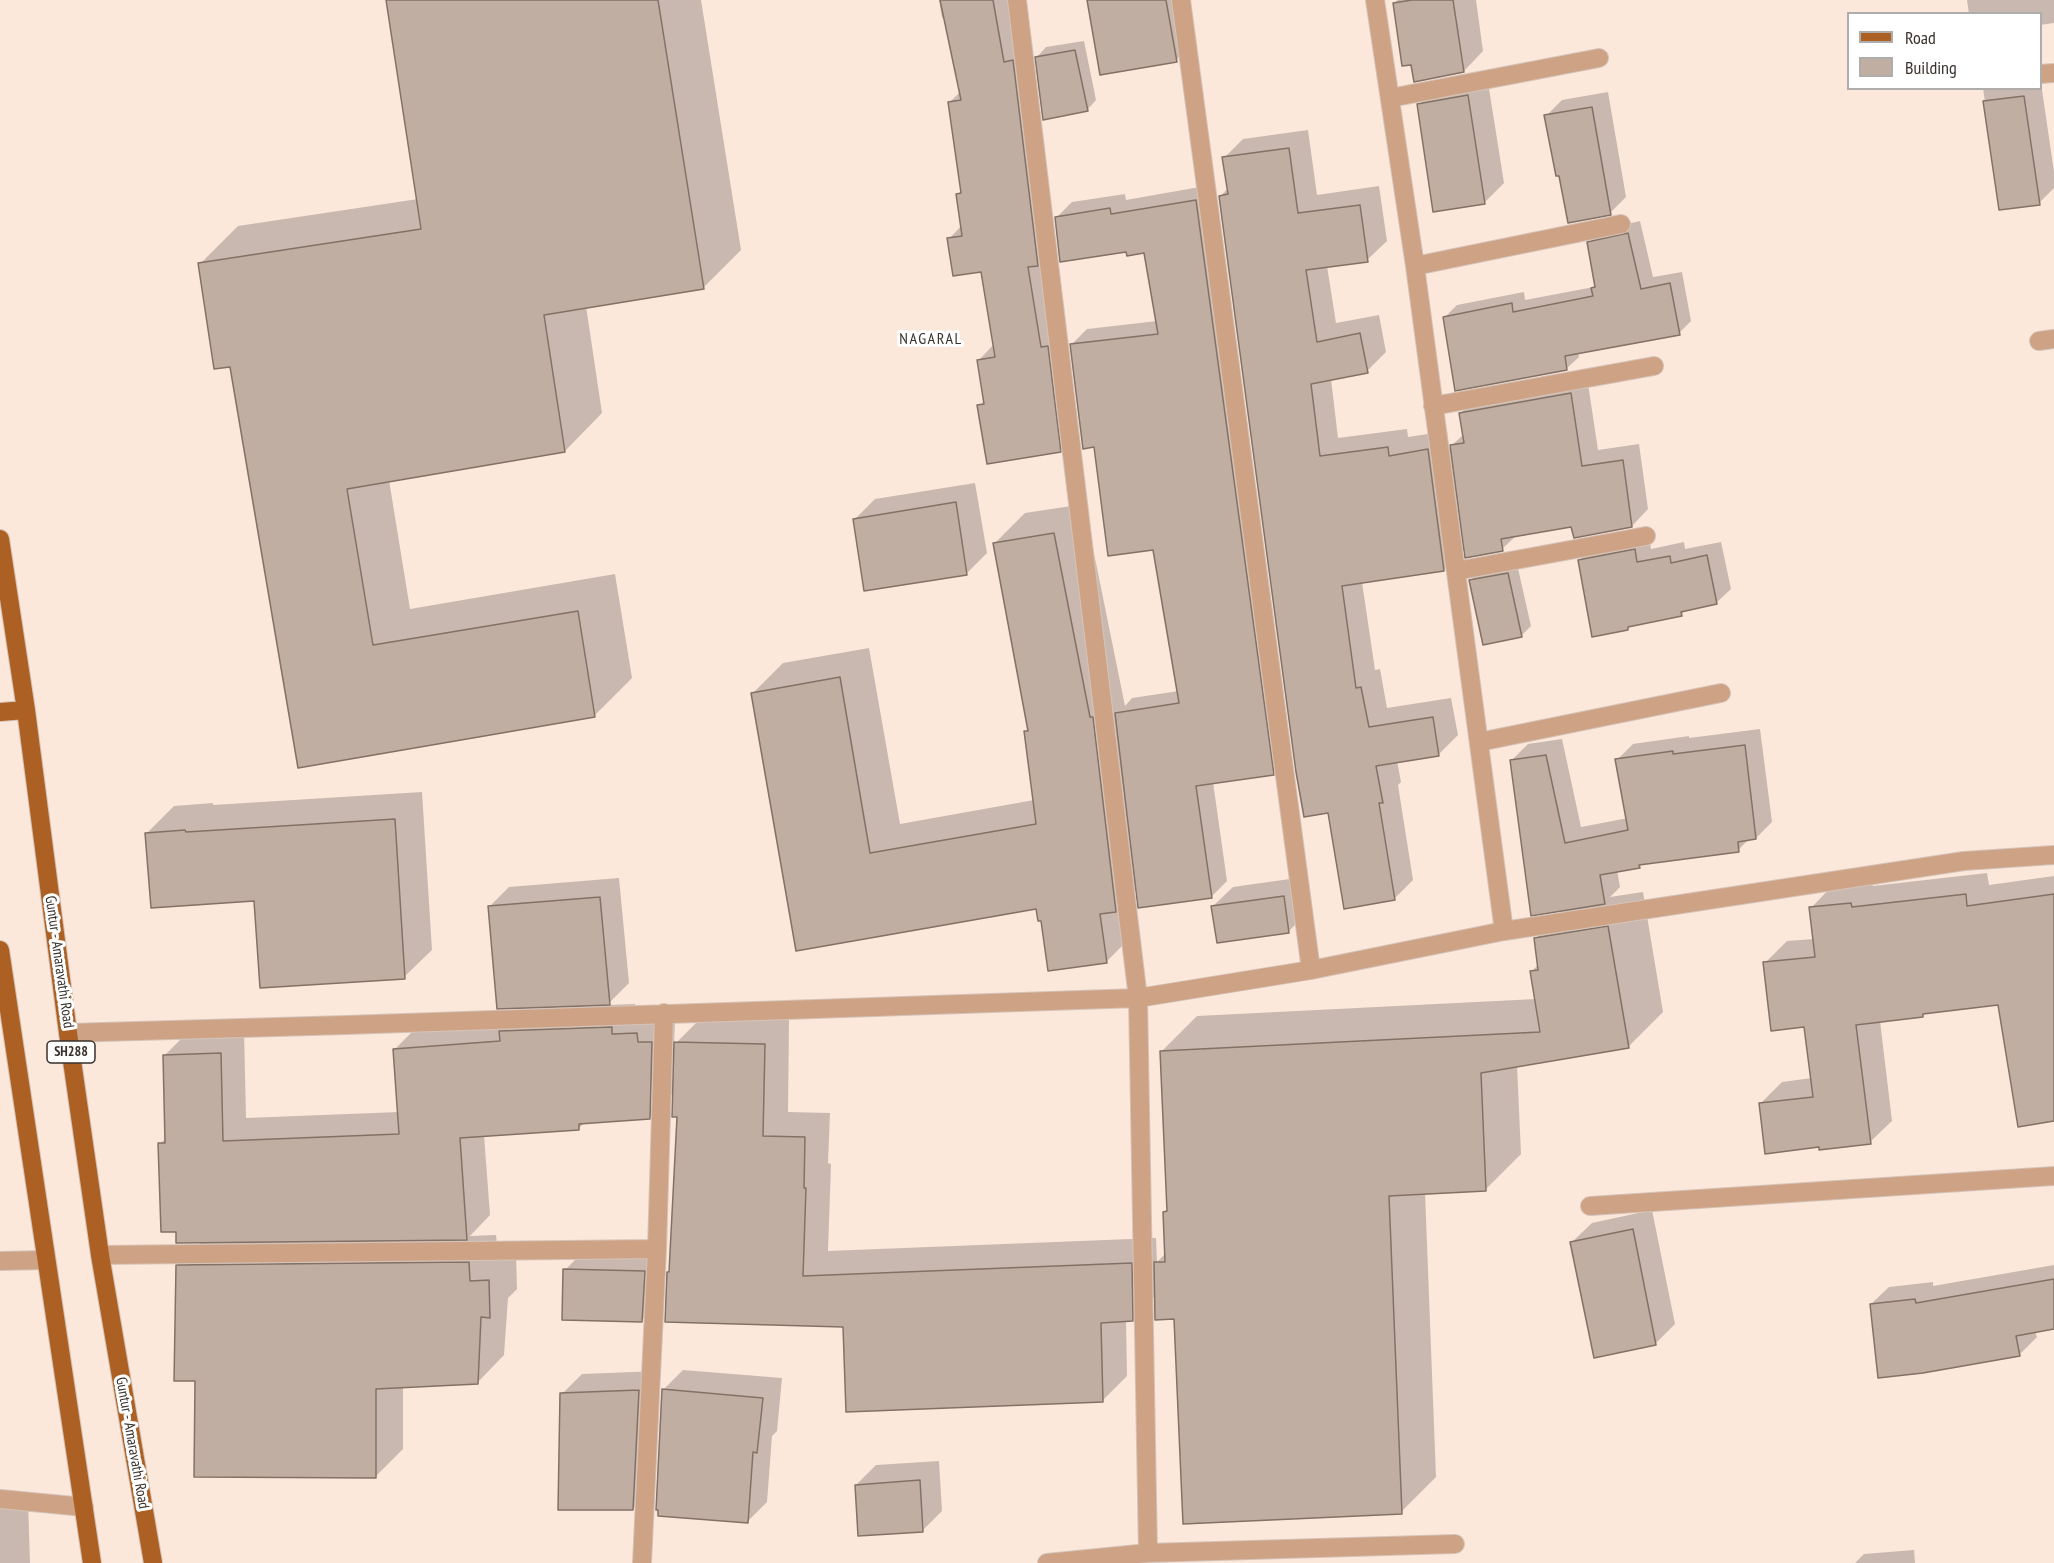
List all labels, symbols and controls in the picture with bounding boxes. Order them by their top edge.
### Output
legend [1847,12,2042,90]
text: Road [1905,26,1936,49]
text: Building [1905,56,1957,79]
district label: NAGARAL [899,329,963,349]
street label: Guntur - Amaravathi Road [41,895,77,1029]
road number: SH288 [47,1041,95,1063]
street label: Guntur - Amaravathi Road [112,1376,152,1510]

